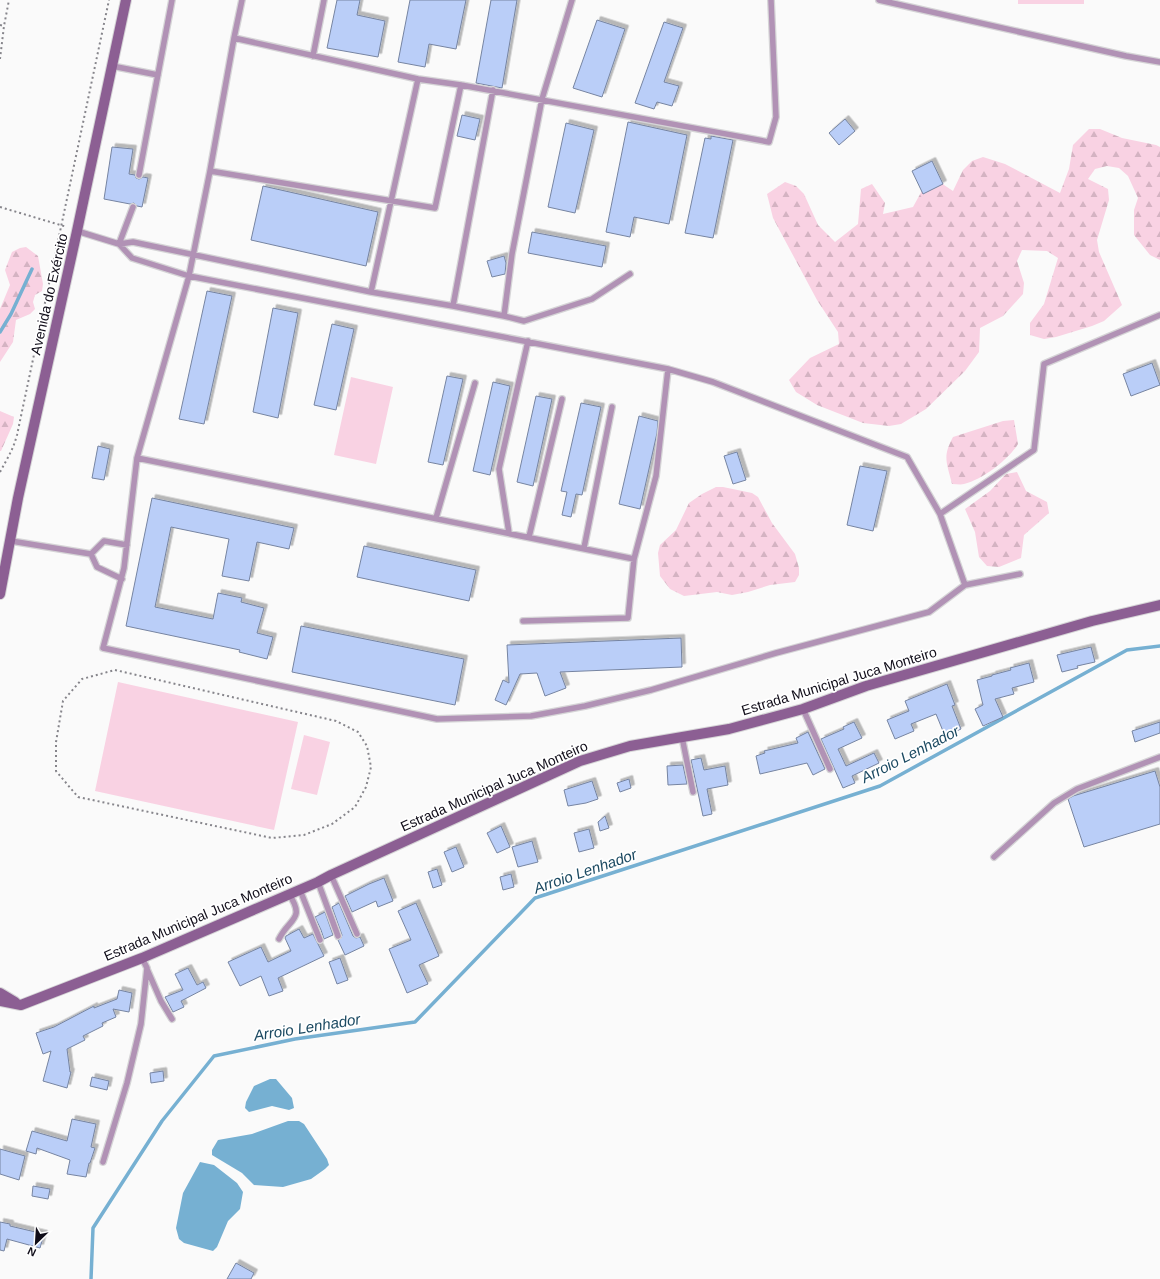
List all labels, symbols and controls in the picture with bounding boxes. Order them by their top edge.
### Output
street label: Avenida do Exército [27,231,71,356]
street label: Estrada Municipal Juca Monteiro [740,644,939,718]
water label: Arroio Lenhador [857,722,963,786]
street label: Estrada Municipal Juca Monteiro [398,737,590,835]
water label: Arroio Lenhador [530,845,640,897]
street label: Estrada Municipal Juca Monteiro [101,870,295,964]
water label: Arroio Lenhador [252,1010,362,1044]
north arrow [16,1223,56,1263]
text: N [26,1245,38,1259]

